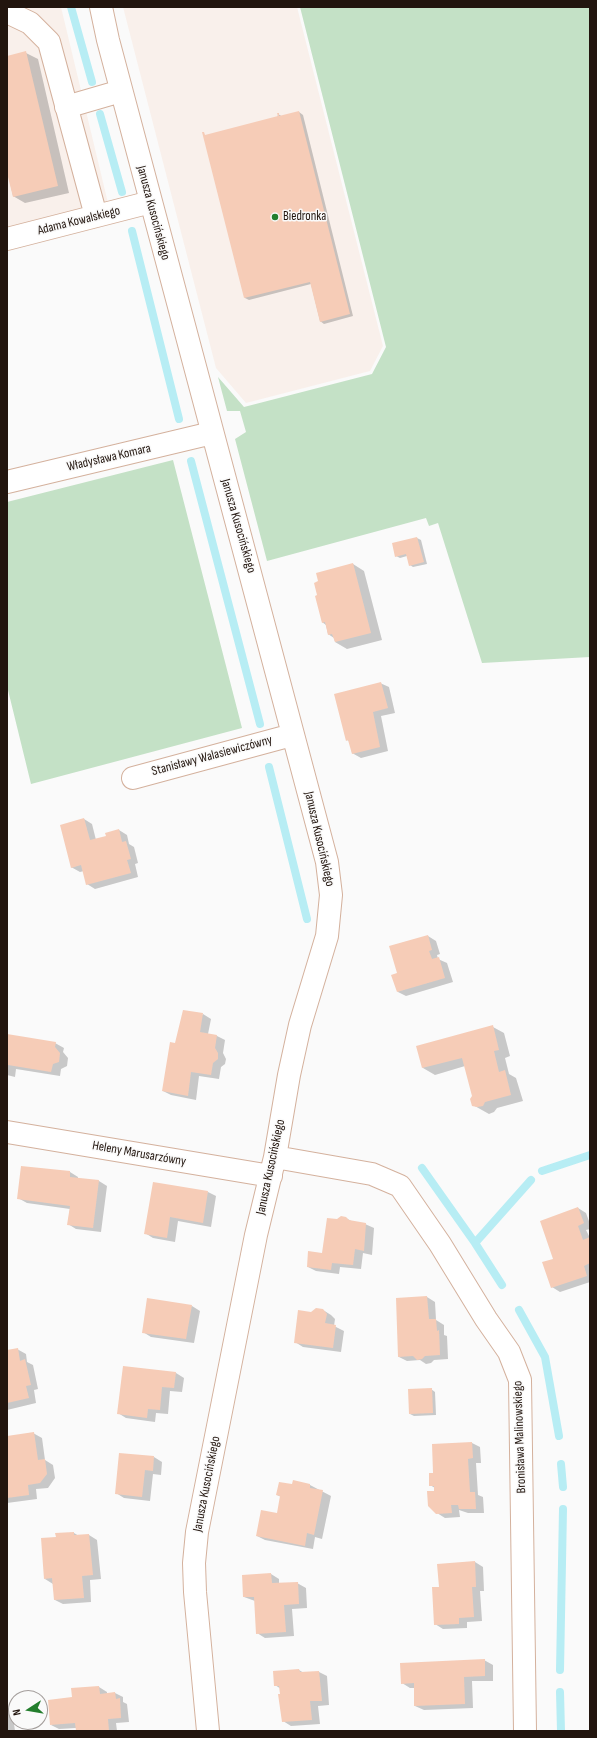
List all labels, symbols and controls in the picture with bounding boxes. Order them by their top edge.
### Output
street label: Janusza Kusocińskiego [133,164,173,262]
street label: Adama Kowalskiego [36,203,122,239]
place label: Biedronka [283,209,326,225]
marker: Biedronka [270,212,280,222]
street label: Władysława Komara [66,441,152,475]
street label: Janusza Kusocińskiego [217,477,259,575]
street label: Stanisławy Walasiewiczówny [150,732,274,780]
street label: Janusza Kusocińskiego [300,790,338,888]
street label: Janusza Kusocińskiego [253,1118,289,1216]
street label: Heleny Marusarzówny [91,1138,187,1170]
street label: Bronisława Malinowskiego [510,1380,530,1494]
street label: Janusza Kusocińskiego [190,1435,224,1533]
north arrow [8,1690,48,1730]
text: N [10,1708,24,1717]

